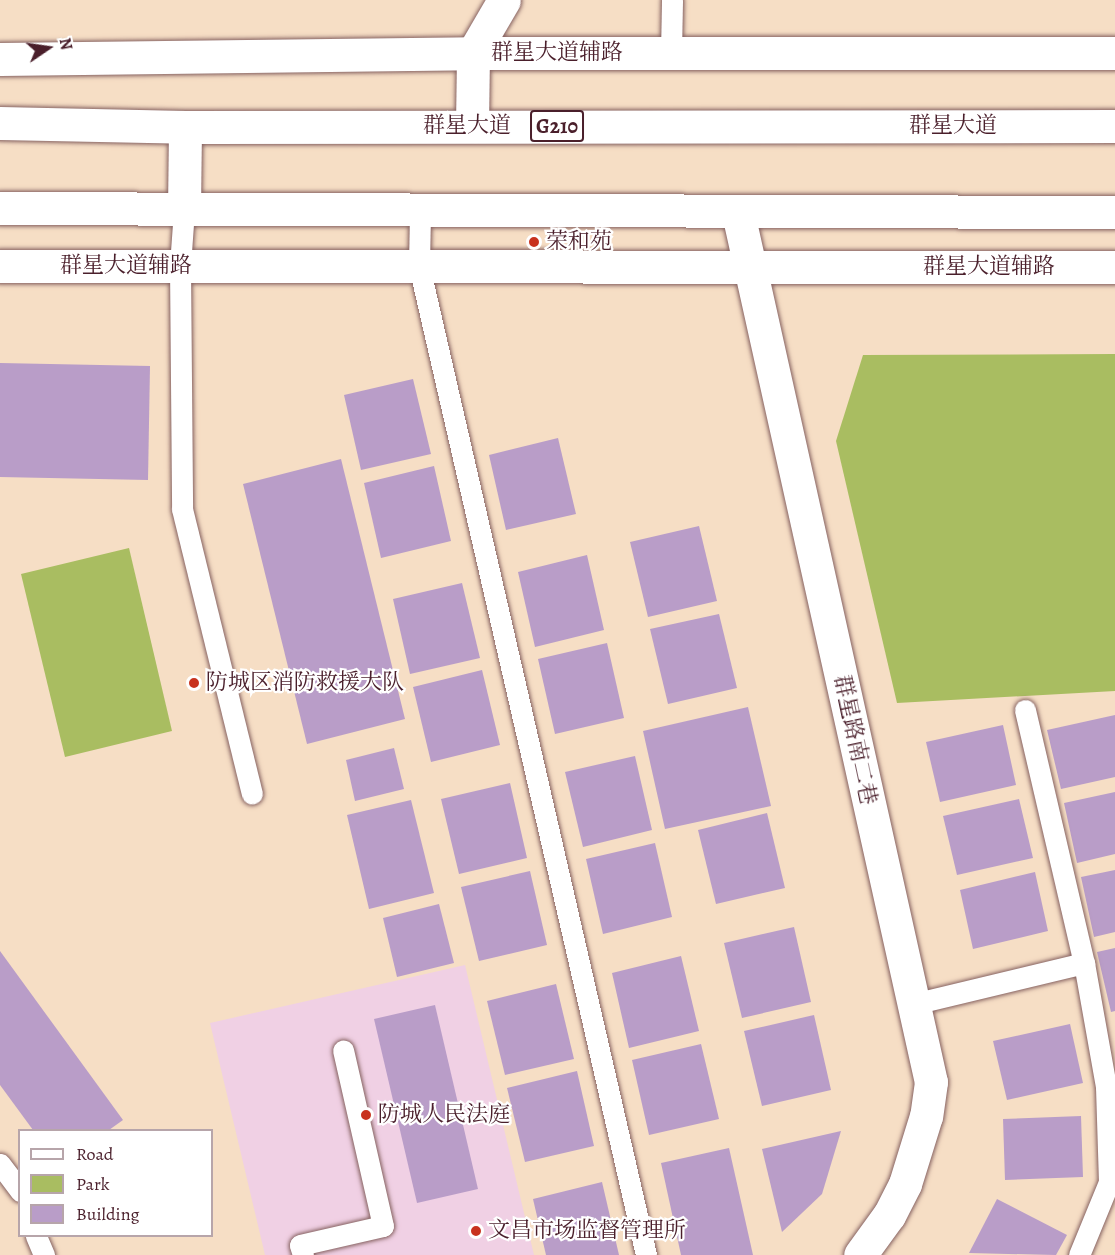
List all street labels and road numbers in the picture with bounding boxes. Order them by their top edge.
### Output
street label: 群星大道辅路 [491,40,623,66]
road number: G210 [530,108,584,144]
street label: 群星大道 [423,113,511,139]
street label: 群星大道 [909,113,997,139]
street label: 群星大道辅路 [60,253,192,279]
street label: 群星大道辅路 [923,254,1055,280]
street label: 群星路南二巷 [828,673,882,807]

